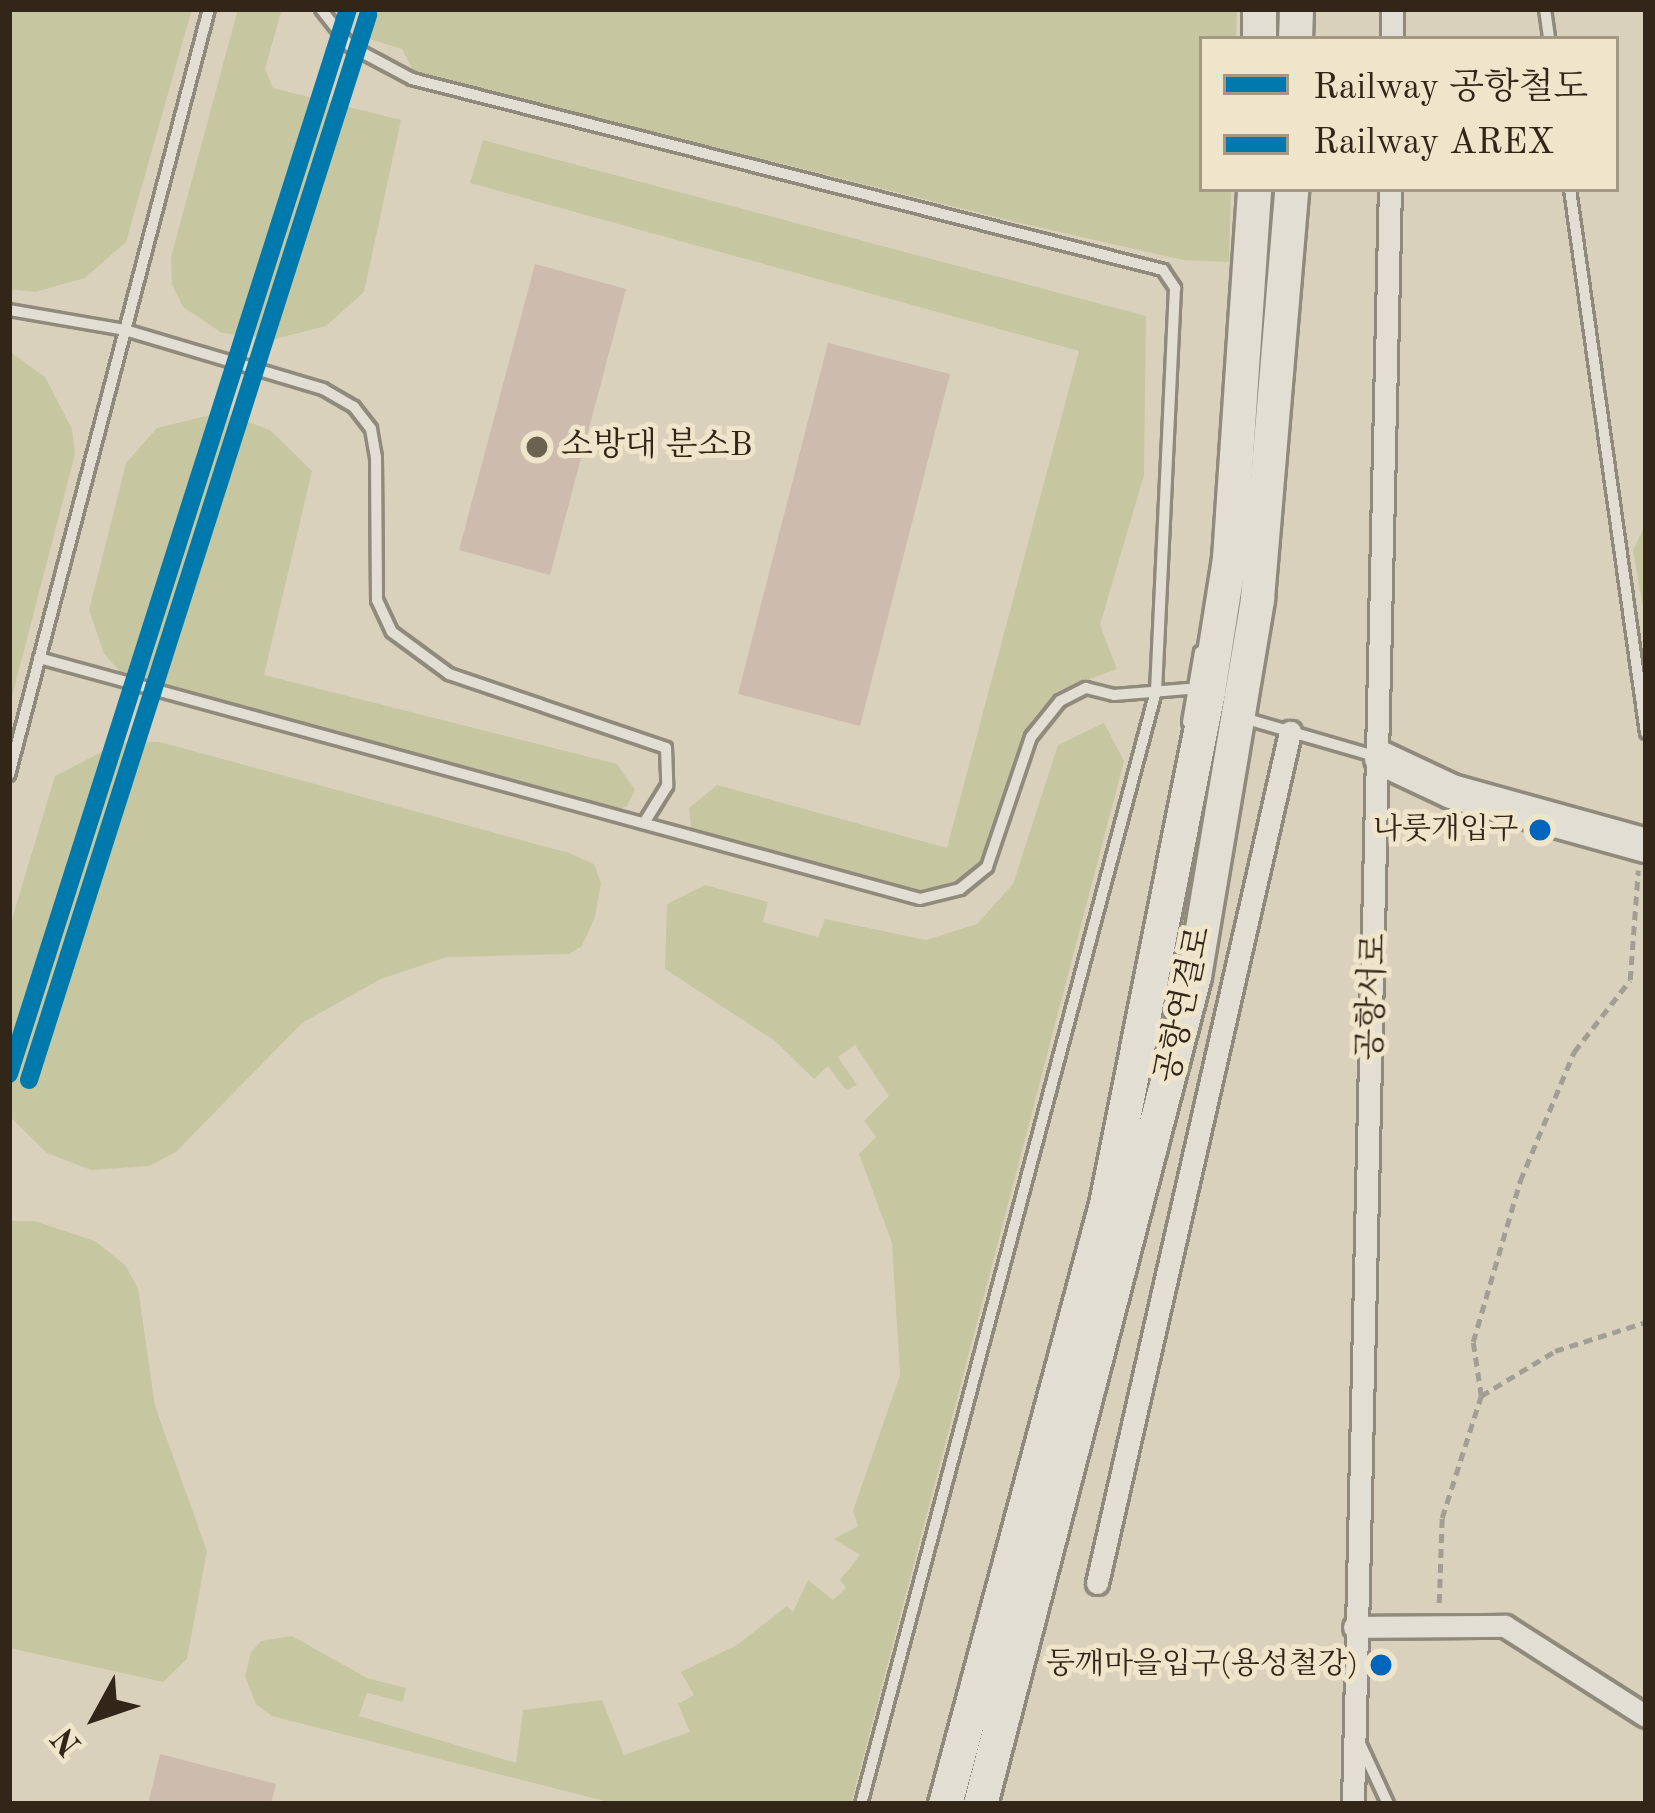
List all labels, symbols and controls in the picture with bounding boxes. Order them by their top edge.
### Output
legend [1199,36,1619,192]
text: Railway 공항철도 [1313,71,1588,107]
text: Railway AREX [1313,126,1554,162]
place label: 소방대 분소B [561,427,752,467]
marker: 소방대 분소B [524,434,550,460]
place label: 나룻개입구 [1373,812,1518,848]
marker: 나룻개입구 [1529,819,1551,841]
street label: 공항연결로 [1149,923,1221,1087]
street label: 공항서로 [1352,933,1396,1061]
place label: 둥깨마을입구(용성철강) [1046,1647,1358,1683]
marker: 둥깨마을입구(용성철강) [1370,1654,1392,1676]
north arrow [36,1657,156,1777]
text: N [47,1720,89,1761]

